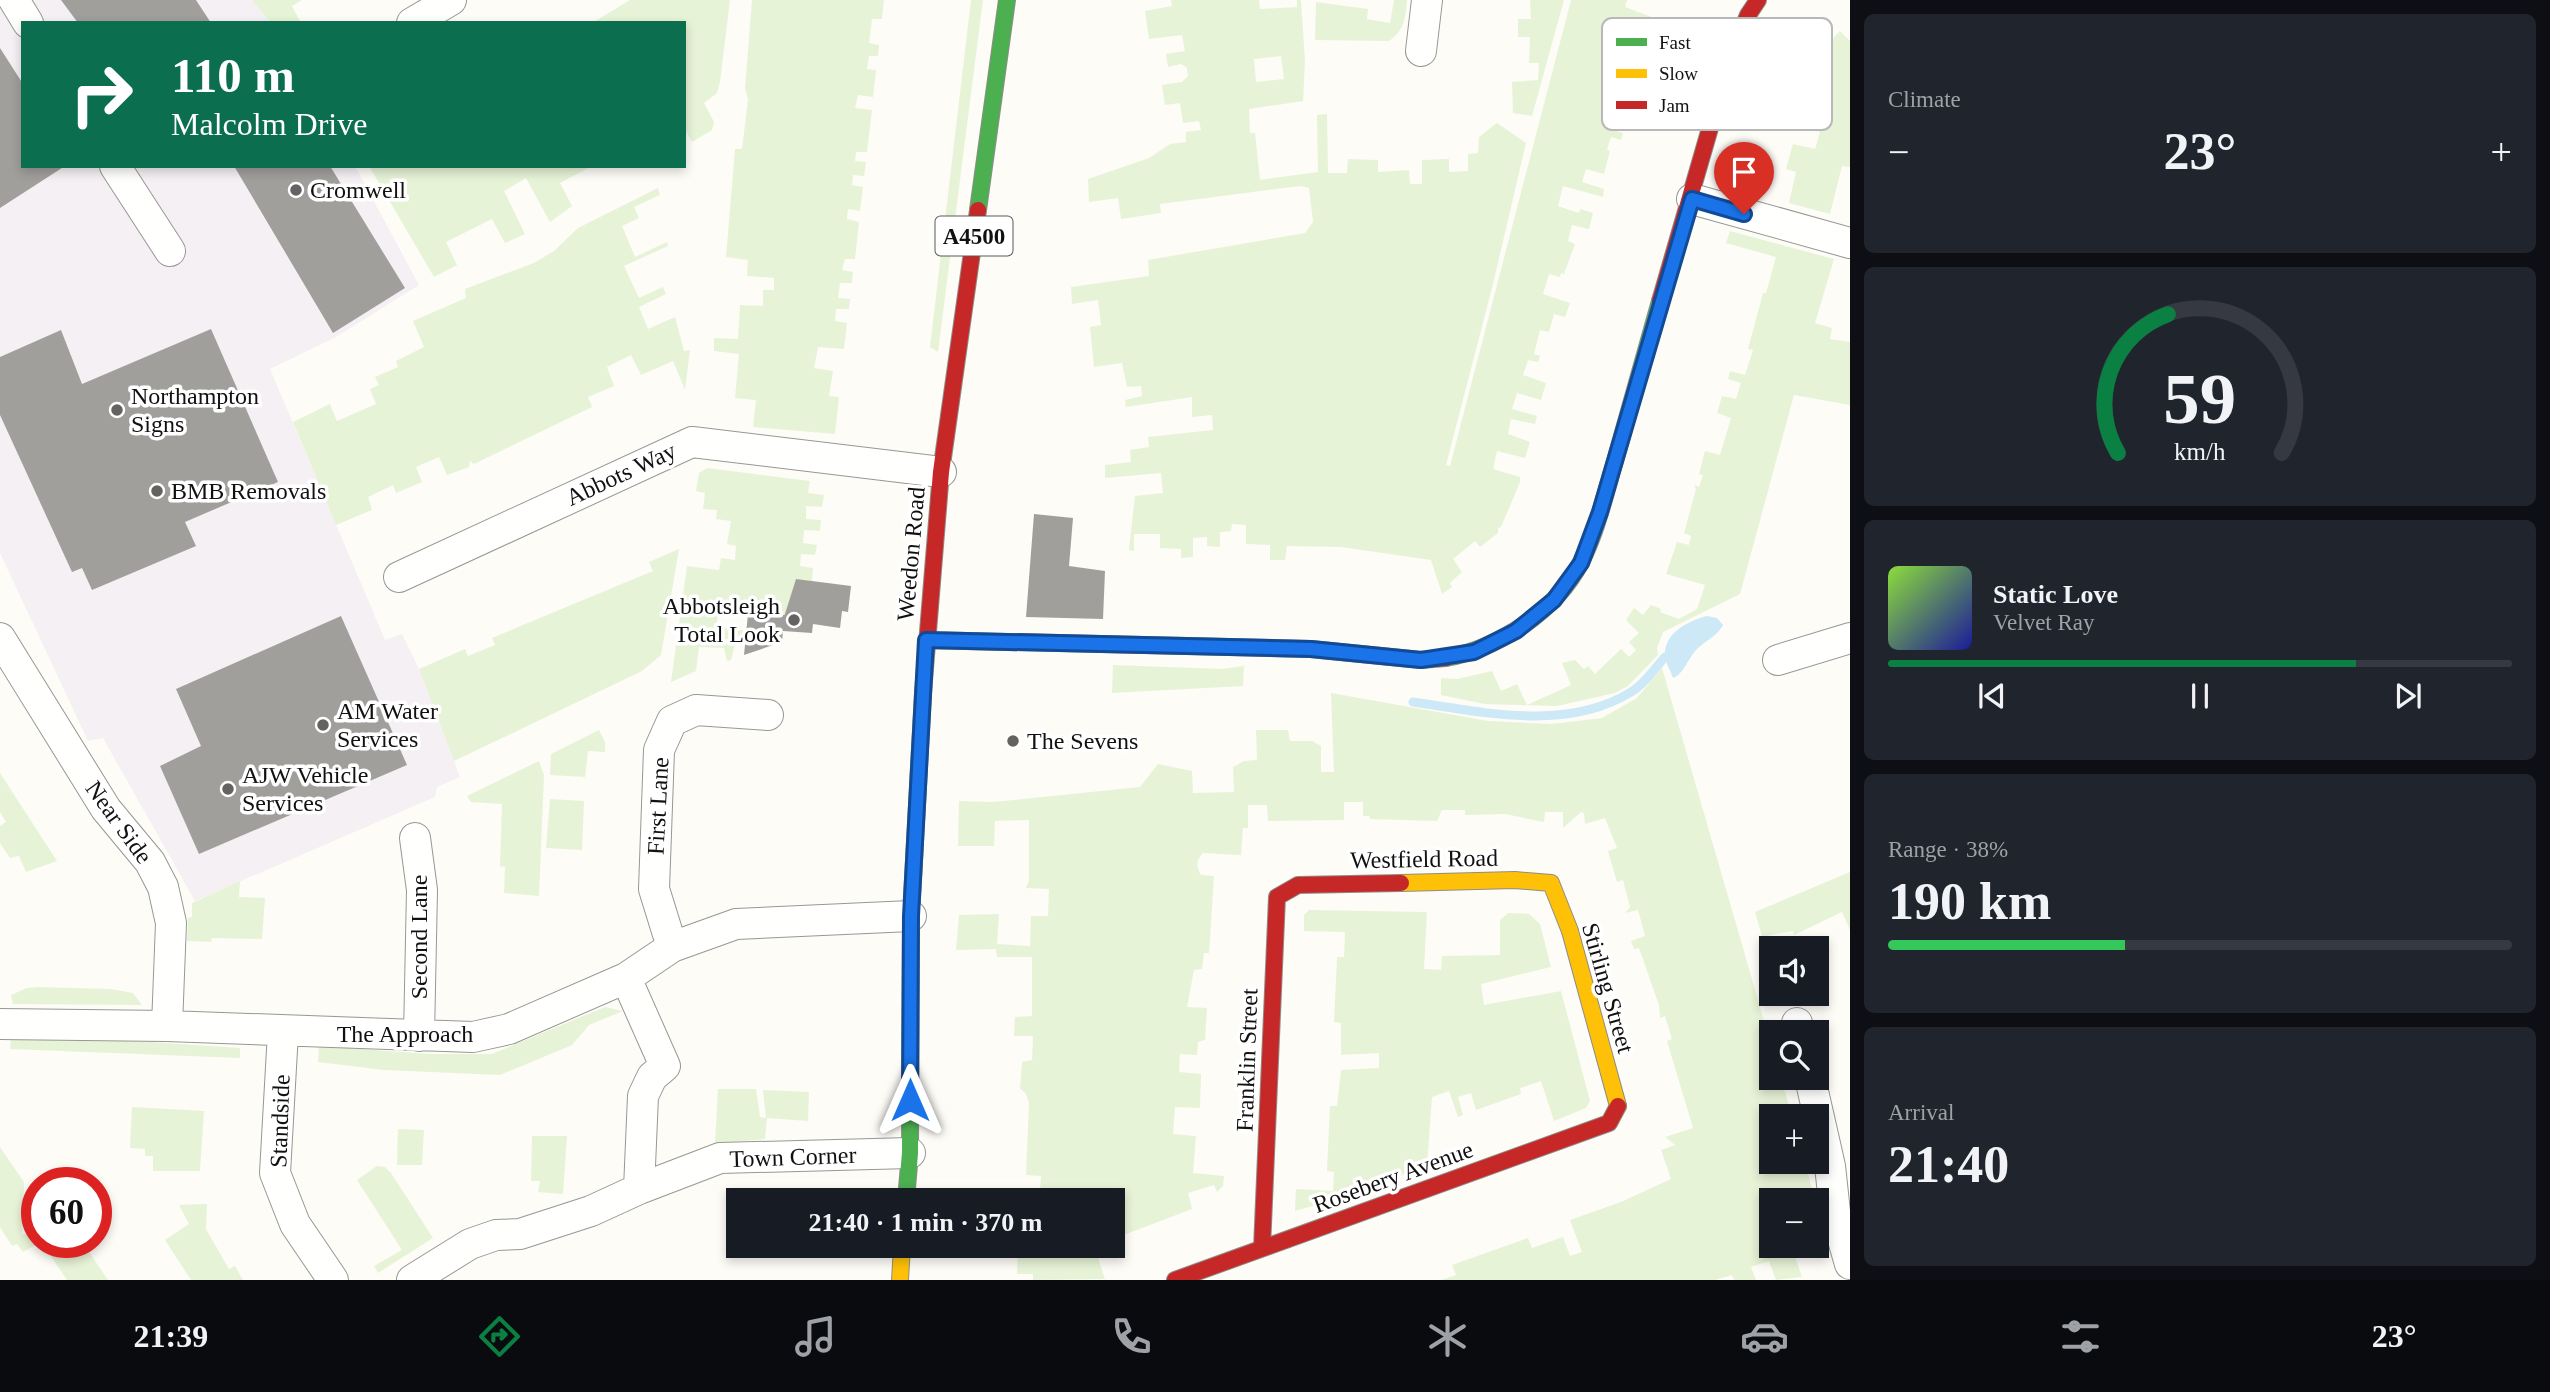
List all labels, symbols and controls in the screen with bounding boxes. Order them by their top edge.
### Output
legend [1602,18,1832,130]
text: Fast [1659,32,1691,53]
text: 110 m [171,48,295,103]
icon: right [56,49,147,140]
text: Slow [1659,63,1698,84]
text: Climate [1888,87,1961,112]
text: Jam [1659,95,1690,116]
text: Malcolm Drive [171,106,367,142]
text: 23° [2164,123,2236,180]
text: − [1888,131,1909,173]
text: + [2491,131,2512,173]
pin [1714,142,1774,214]
icon: arrive [1725,153,1763,191]
place label: Cromwell [310,177,406,203]
marker: Cromwell [288,182,304,198]
road number: A4500 [936,216,1012,256]
text: 59 [2164,358,2236,439]
place label: Northampton Signs [131,383,259,437]
marker: Northampton Signs [109,402,125,418]
street label: Abbots Way [562,437,680,511]
text: km/h [2174,438,2226,465]
place label: BMB Removals [171,478,326,504]
marker: BMB Removals [149,483,165,499]
street label: Weedon Road [892,486,930,622]
text: Static Love [1993,580,2118,609]
place label: Abbotsleigh Total Look [663,593,780,647]
text: Velvet Ray [1993,610,2095,635]
marker: Abbotsleigh Total Look [786,612,802,628]
icon: previous [1973,677,2011,715]
icon: pause [2181,677,2219,715]
icon: next [2389,677,2427,715]
place label: AM Water Services [337,698,438,752]
marker: AM Water Services [315,717,331,733]
place label: The Sevens [1027,728,1138,754]
marker: The Sevens [1005,733,1021,749]
street label: First Lane [642,756,674,856]
place label: AJW Vehicle Services [242,762,368,816]
street label: Near Side [80,776,158,868]
marker: AJW Vehicle Services [220,781,236,797]
text: Range · 38% [1888,837,2008,862]
street label: Westfield Road [1350,845,1498,873]
text: 190 km [1888,873,2051,930]
street label: Second Lane [406,875,432,999]
street label: Stirling Street [1577,920,1639,1056]
map controls [1759,936,1829,1258]
button: sound [1759,936,1829,1006]
street label: Franklin Street [1232,988,1263,1132]
button: search [1759,1020,1829,1090]
street label: The Approach [337,1021,473,1047]
position arrow [873,1063,947,1137]
street label: Standside [265,1074,295,1168]
text: Arrival [1888,1100,1954,1125]
button: + [1759,1104,1829,1174]
street label: Rosebery Avenue [1310,1136,1476,1218]
text: 21:40 [1888,1136,2009,1193]
street label: Town Corner [729,1142,857,1172]
speed limit sign: 60 [21,1167,112,1258]
button: − [1759,1188,1829,1258]
text: 21:40 · 1 min · 370 m [809,1208,1043,1237]
icon: directions [475,1312,524,1361]
icon: music [791,1312,840,1361]
icon: phone [1107,1312,1156,1361]
icon: climate [1423,1312,1472,1361]
icon: car [1740,1312,1789,1361]
icon: filters [2056,1312,2105,1361]
text: 21:39 [134,1318,208,1354]
text: 23° [2372,1318,2416,1354]

